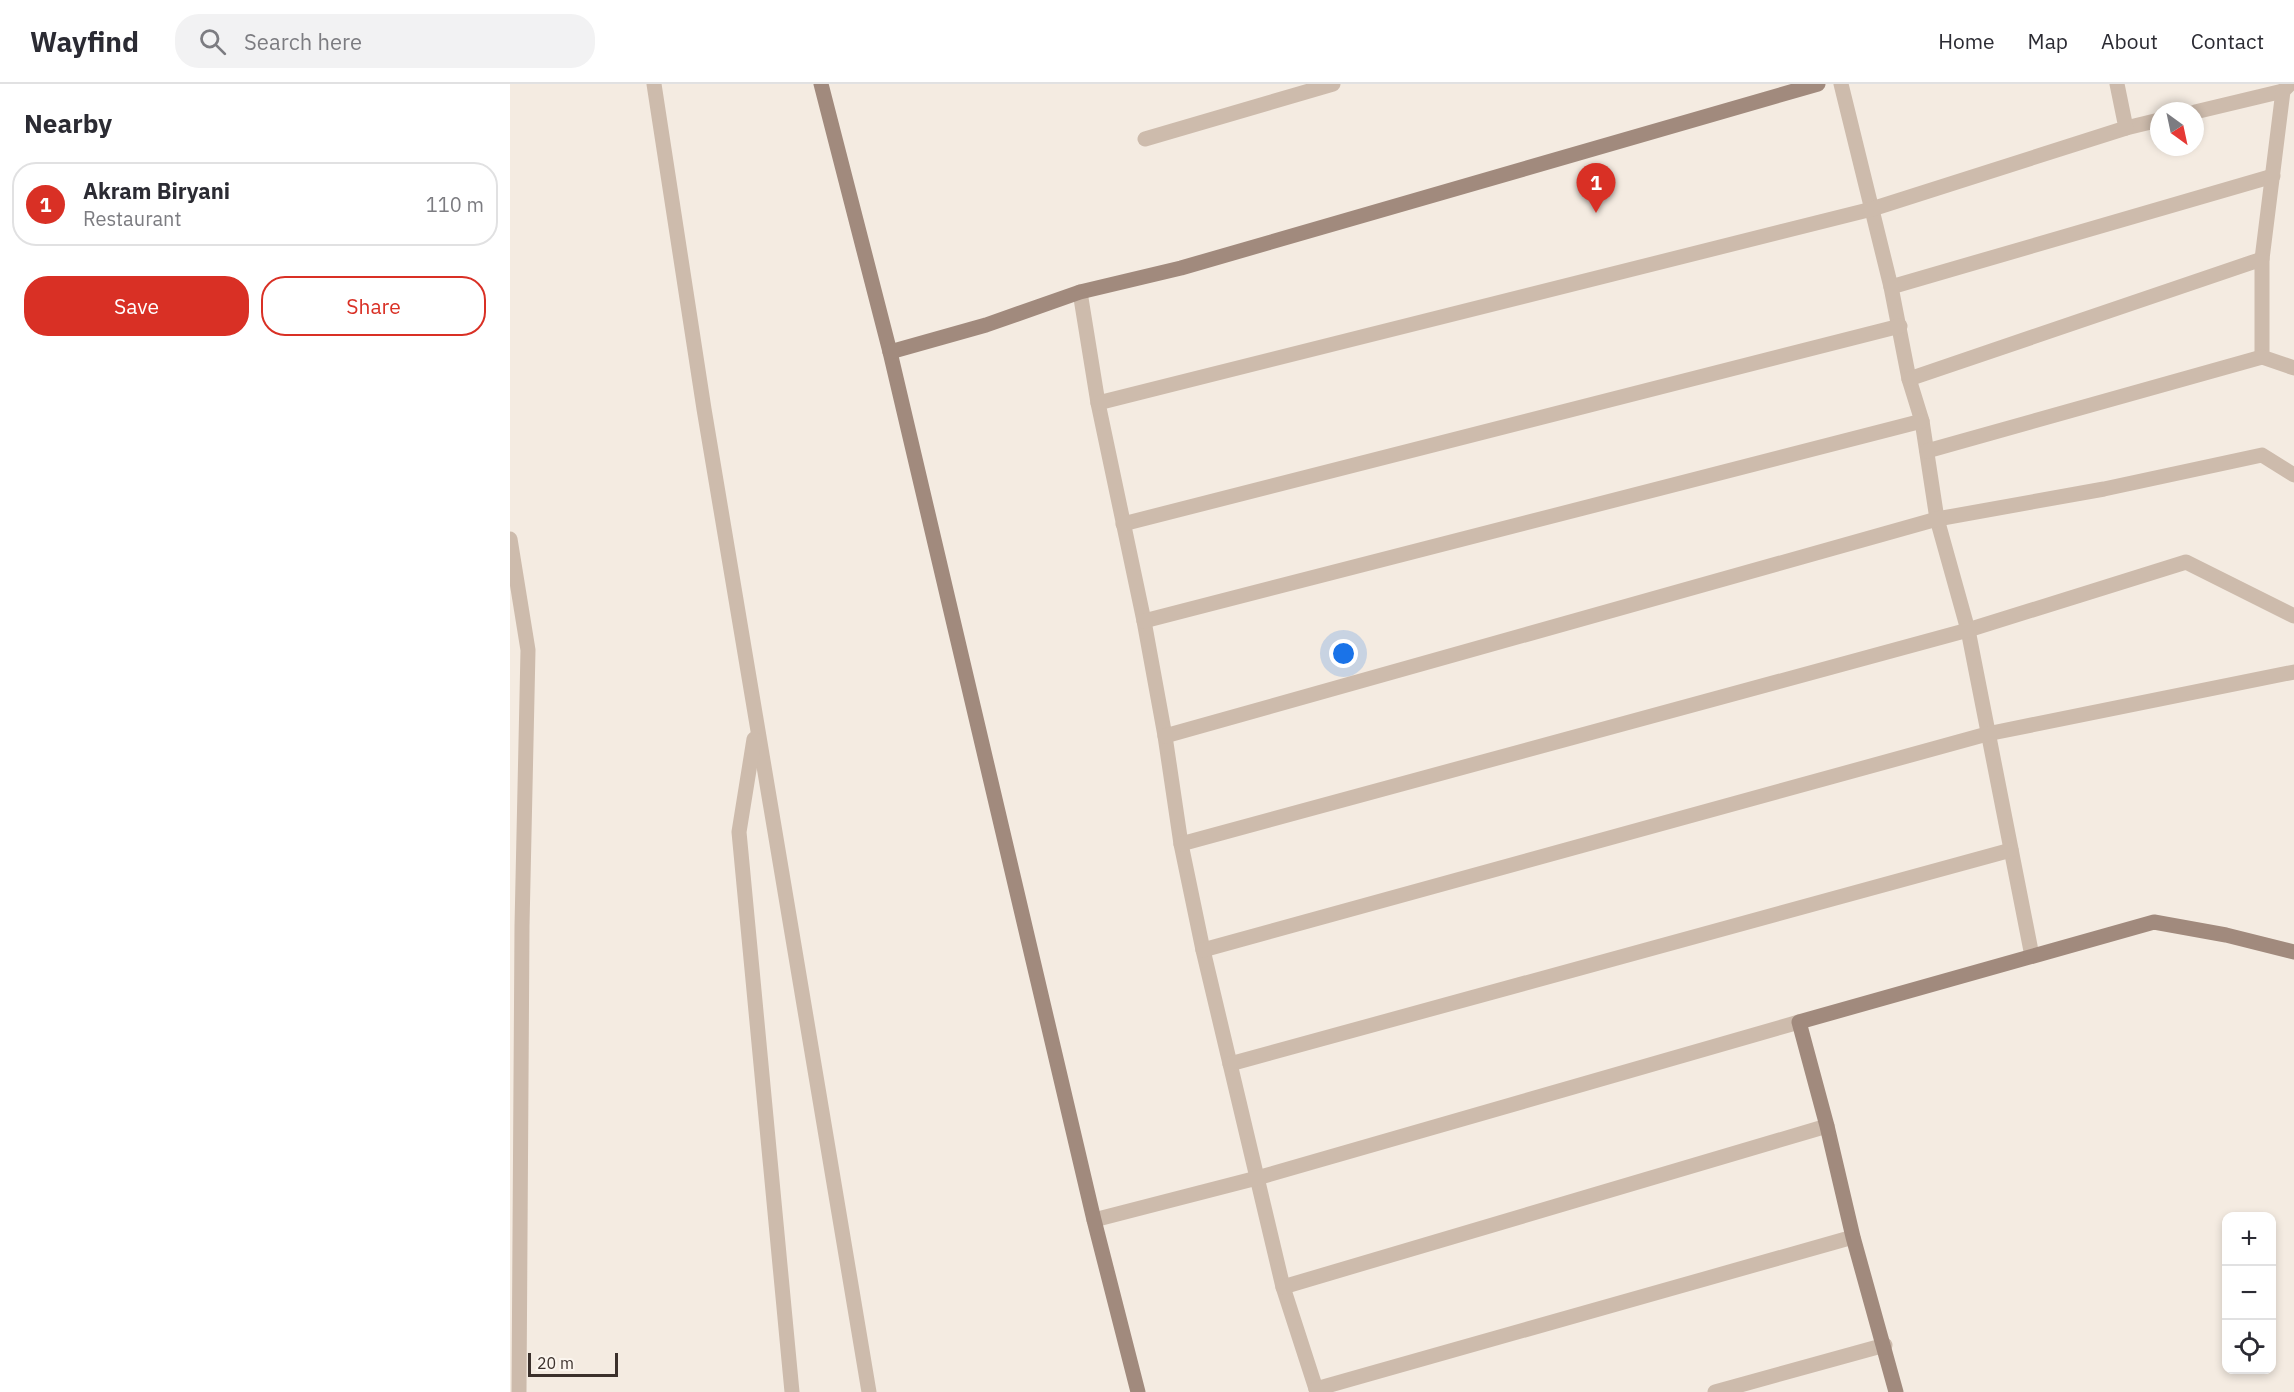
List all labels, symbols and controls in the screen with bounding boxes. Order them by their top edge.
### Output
search box [175,14,595,68]
text: Wayfind [30,23,139,60]
icon: search [196,25,229,58]
text: Search here [244,27,362,56]
text: Home [1938,27,1995,55]
text: Map [2028,27,2068,55]
text: About [2101,27,2158,55]
text: Contact [2191,27,2264,55]
north arrow [2150,102,2204,156]
text: Nearby [24,106,112,140]
pin: 1 [1576,164,1616,213]
text: Akram Biryani [83,176,230,205]
text: 1 [40,191,52,218]
text: 110 m [426,191,484,218]
text: Restaurant [83,205,181,232]
button: Save [24,276,249,336]
button: Share [261,276,486,336]
your location [1329,639,1358,668]
map controls [2222,1212,2276,1374]
button: + [2222,1212,2276,1266]
button: − [2222,1266,2276,1320]
button: locate [2222,1320,2276,1374]
scale bar [528,1350,618,1378]
text: 20 m [537,1353,574,1373]

